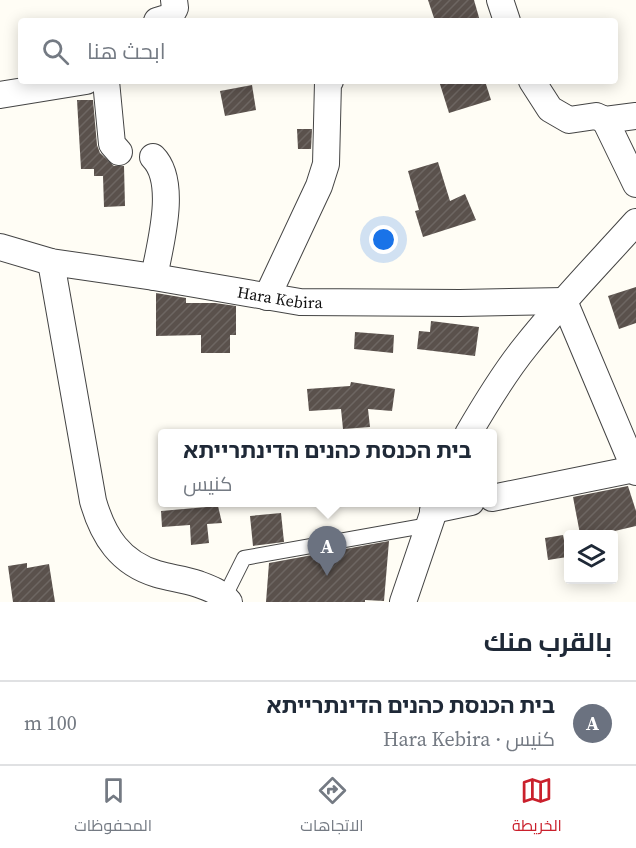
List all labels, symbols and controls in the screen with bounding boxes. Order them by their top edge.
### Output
search box [18,18,618,84]
icon: search [39,35,72,68]
text: ابحث هنا [87,36,166,66]
your location [369,225,398,254]
street label: Hara Kebira [236,280,324,313]
popup [158,429,497,507]
text: בית הכנסת כהנים הדינתרייתא [183,435,472,465]
text: كنيس [183,470,232,498]
pin: A [308,526,346,576]
map controls [564,530,618,584]
button: layers [564,530,618,584]
text: بالقرب منك [484,624,612,660]
text: בית הכנסת כהנים הדינתרייתא [267,690,555,720]
text: 100 m [24,709,77,737]
text: A [586,709,599,737]
text: كنيس · Hara Kebira [383,725,555,753]
tab: المحفوظات [74,774,152,840]
tab: الاتجاهات [300,774,364,840]
tab: الخريطة [512,774,562,840]

